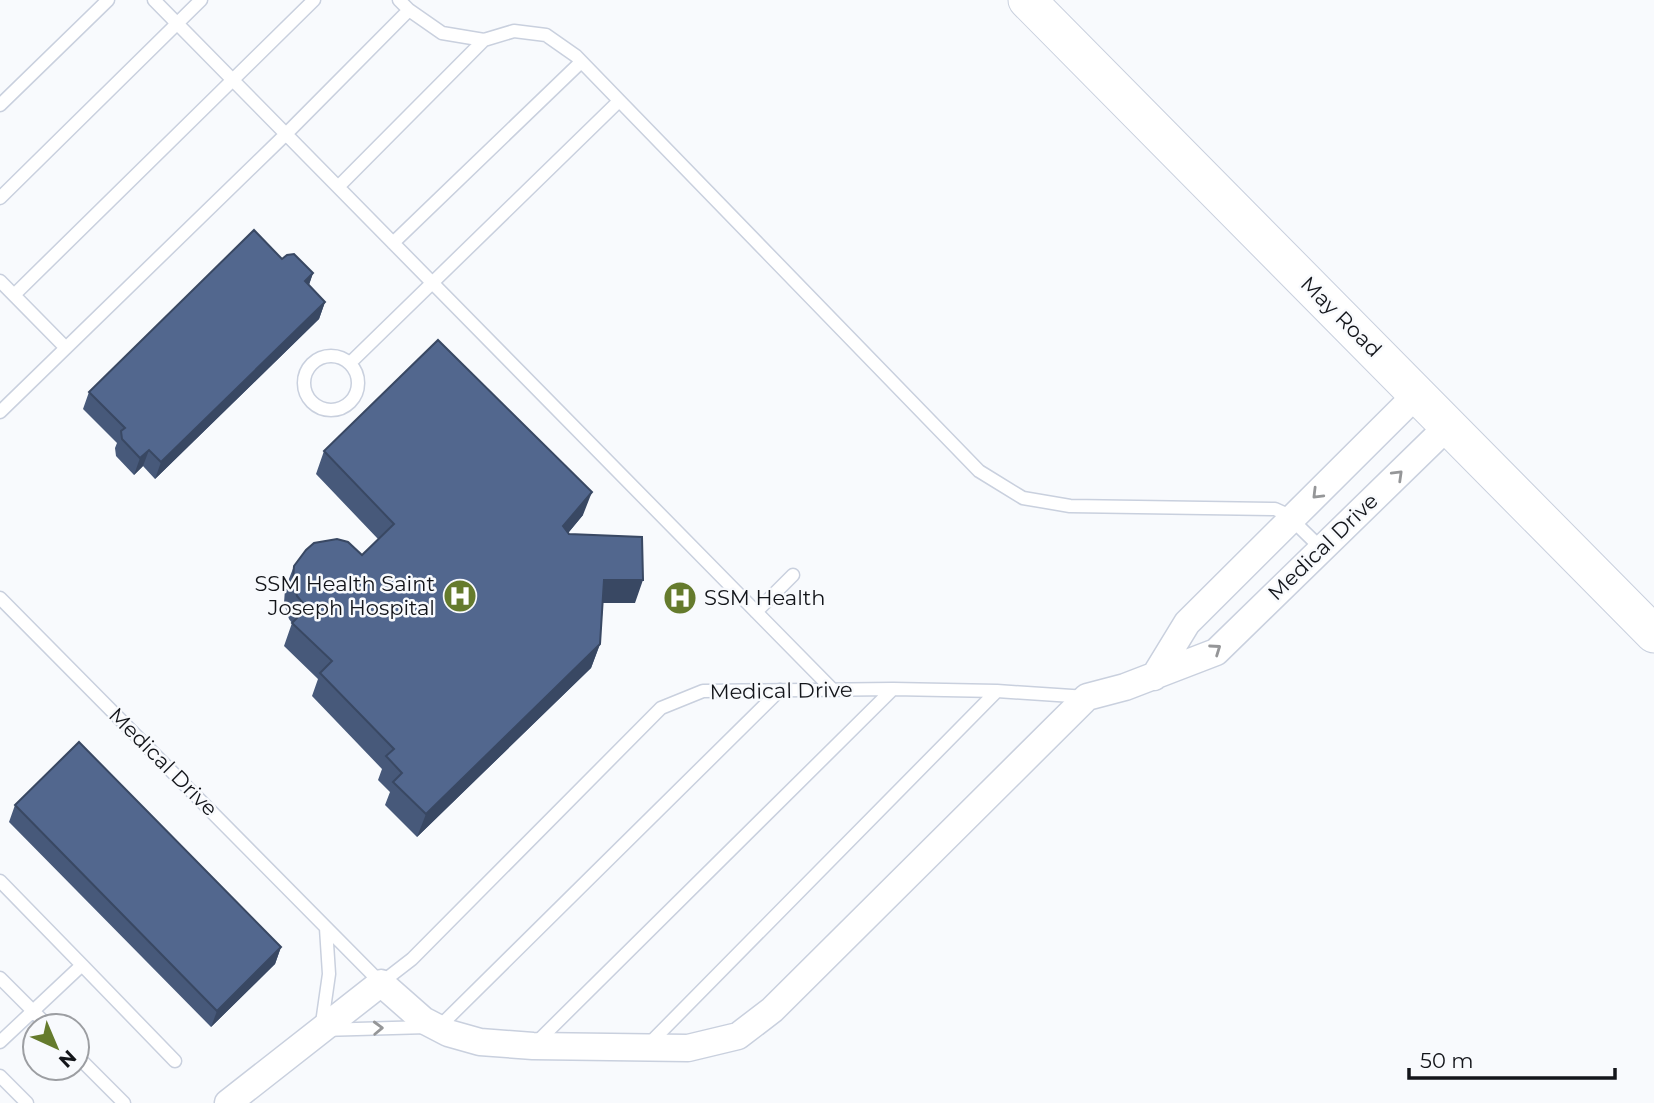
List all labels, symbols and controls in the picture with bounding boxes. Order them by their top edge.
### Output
street label: May Road [1296,271,1387,362]
one-way arrow [1389,470,1402,483]
one-way arrow [1312,485,1325,498]
street label: Medical Drive [1263,488,1383,605]
place label: SSM Health Saint Joseph Hospital [254,571,435,620]
hospital icon: SSM Health Saint Joseph Hospital [441,577,479,615]
hospital icon: SSM Health [661,579,699,617]
place label: SSM Health [704,585,825,610]
one-way arrow [1208,644,1221,657]
street label: Medical Drive [709,677,853,704]
street label: Medical Drive [104,702,223,821]
north arrow [21,1012,91,1082]
one-way arrow [373,1021,384,1036]
scale bar [1409,1036,1616,1080]
text: N [54,1045,81,1072]
text: 50 m [1420,1048,1474,1073]

